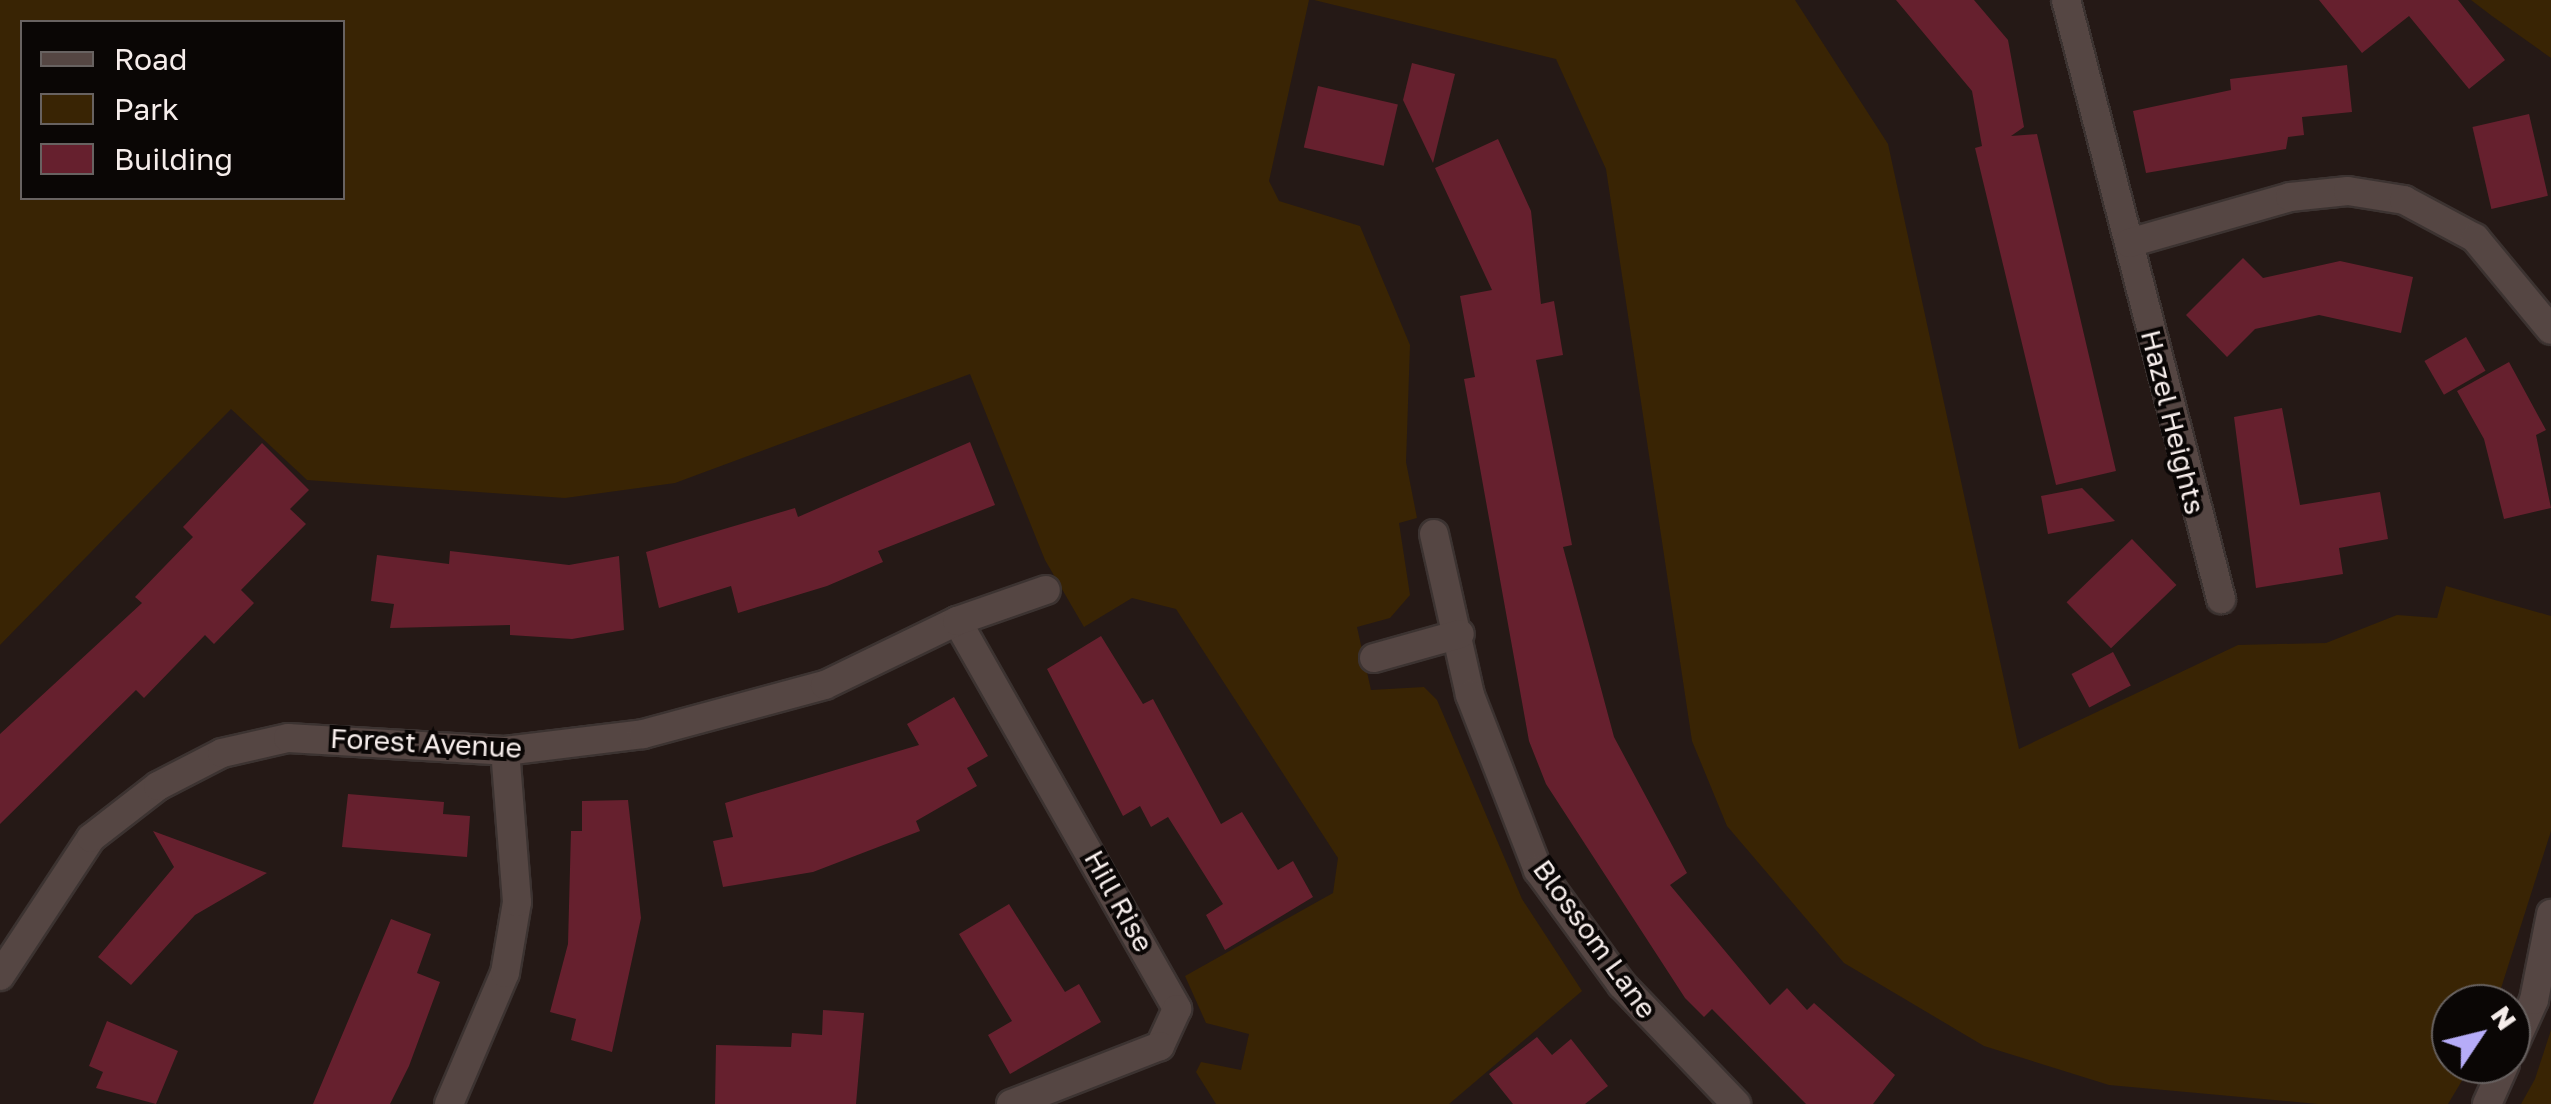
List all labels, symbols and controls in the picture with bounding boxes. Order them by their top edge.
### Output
legend [20,20,345,200]
text: Road [114,41,188,77]
text: Park [114,91,179,127]
text: Building [114,141,233,177]
street label: Hazel Heights [2134,326,2212,518]
street label: Forest Avenue [329,721,523,765]
street label: Hill Rise [1077,844,1161,958]
street label: Blossom Lane [1526,853,1664,1025]
north arrow [2431,984,2531,1084]
text: N [2485,999,2524,1036]

